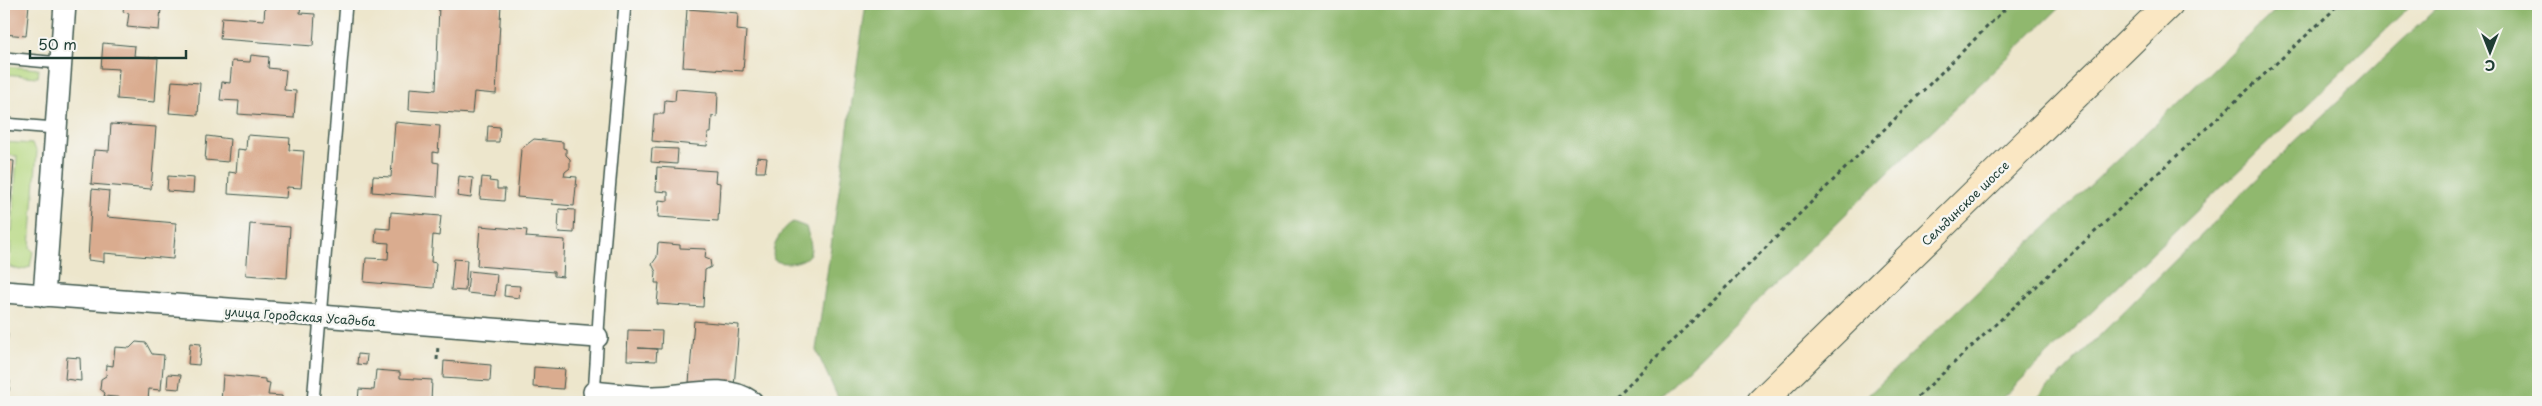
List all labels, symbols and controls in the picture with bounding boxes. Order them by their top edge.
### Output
scale bar [30,28,186,60]
north arrow [2464,28,2514,78]
text: 50 m [38,32,77,55]
text: С [2485,55,2495,76]
street label: Сельдинское шоссе [1917,156,2013,250]
street label: улица Городская Усадьба [224,302,377,330]

